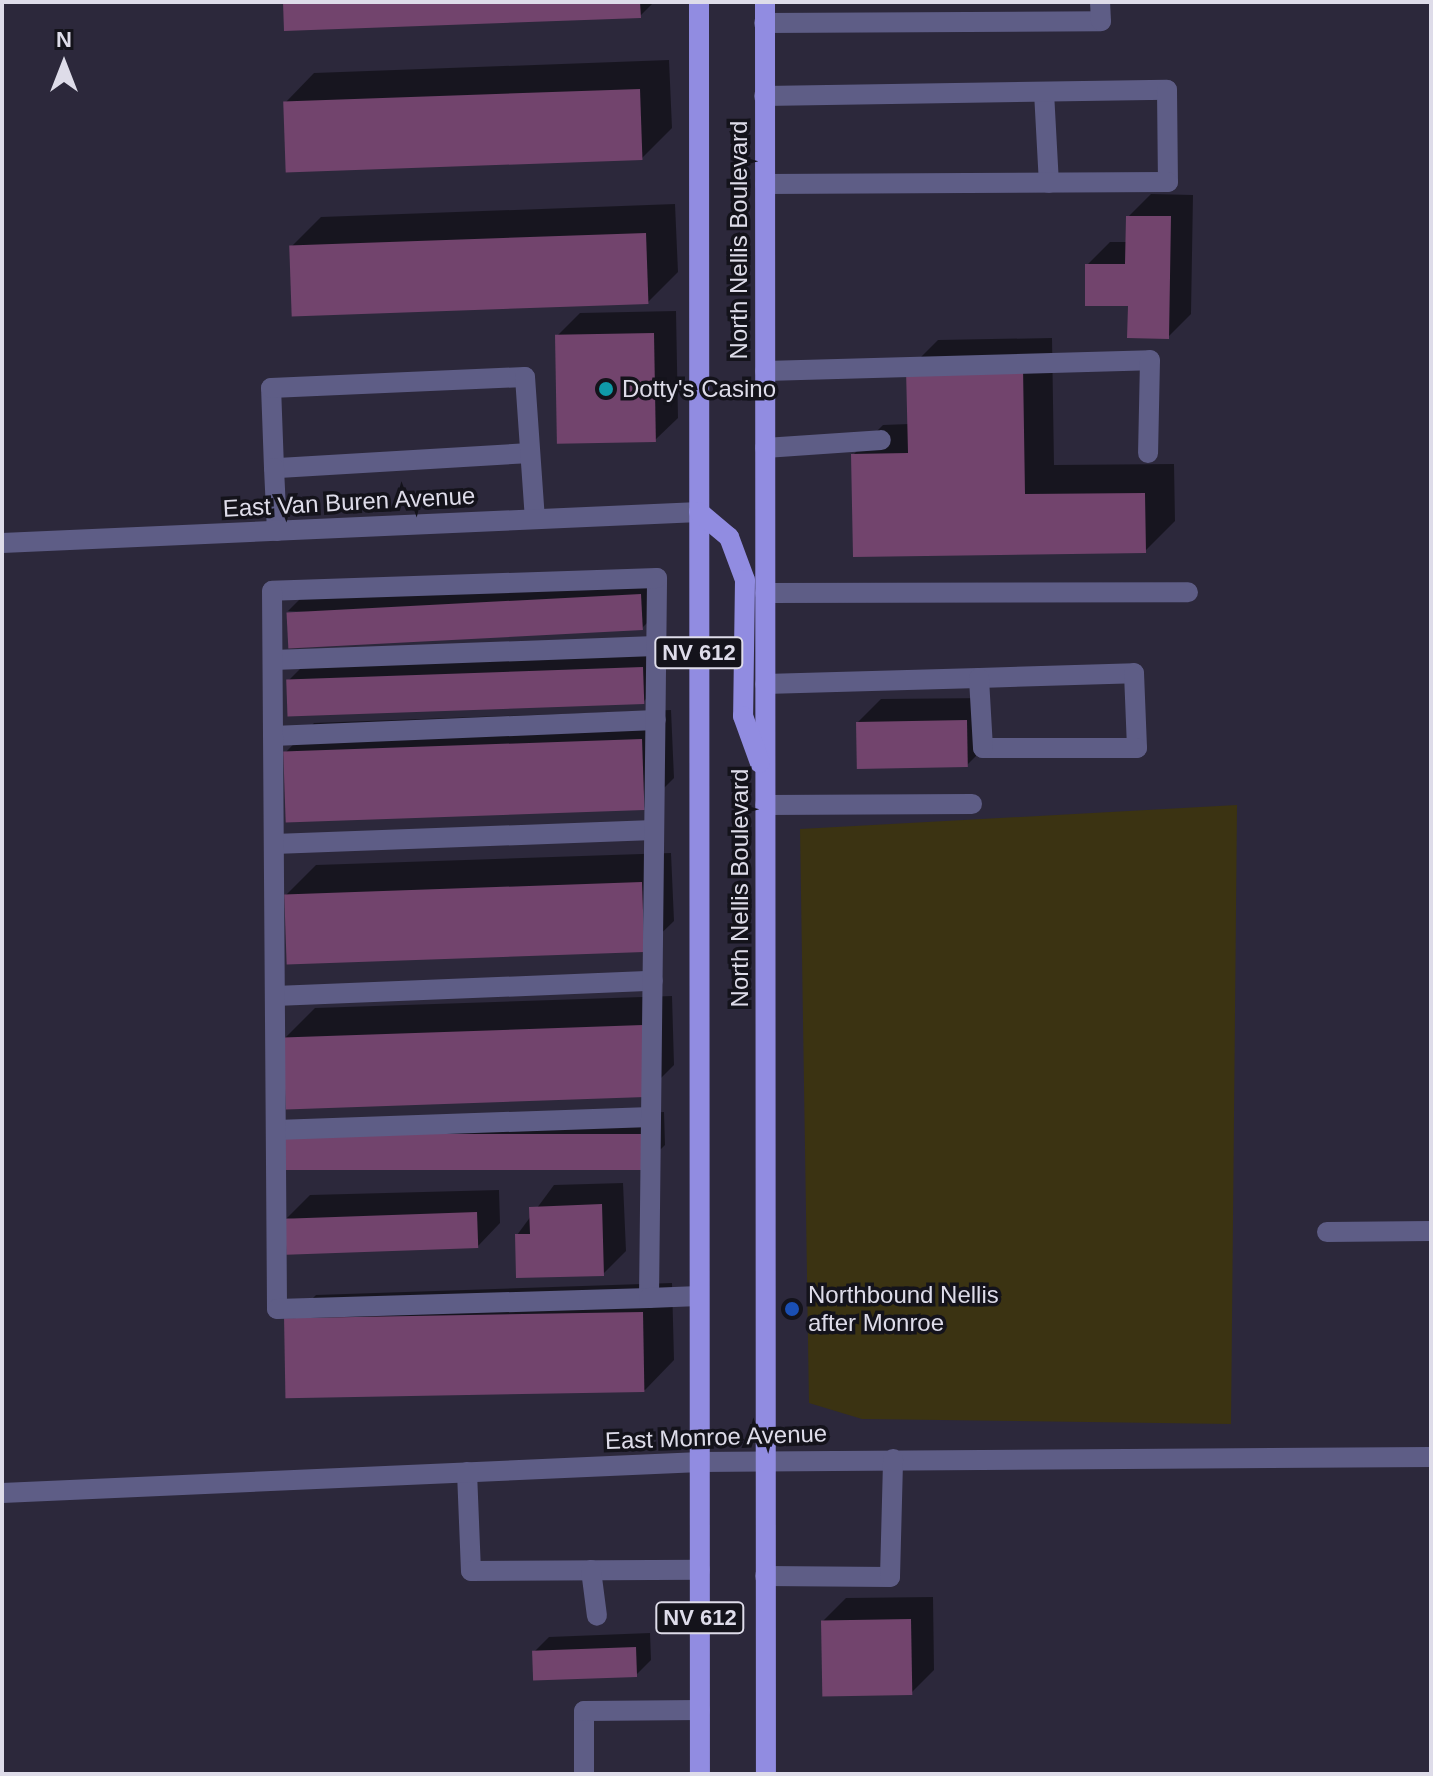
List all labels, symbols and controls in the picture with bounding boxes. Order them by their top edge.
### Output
north arrow [24,24,104,104]
text: N [56,27,72,52]
street label: North Nellis Boulevard [725,121,753,359]
place label: Dotty's Casino [622,375,776,403]
marker: Dotty's Casino [597,380,615,398]
street label: East Van Buren Avenue [221,481,477,523]
road number: NV 612 [653,635,745,671]
street label: North Nellis Boulevard [726,769,754,1007]
place label: Northbound Nellis after Monroe [808,1281,999,1337]
marker: Northbound Nellis after Monroe [783,1300,801,1318]
street label: East Monroe Avenue [604,1419,828,1455]
road number: NV 612 [654,1600,746,1636]

